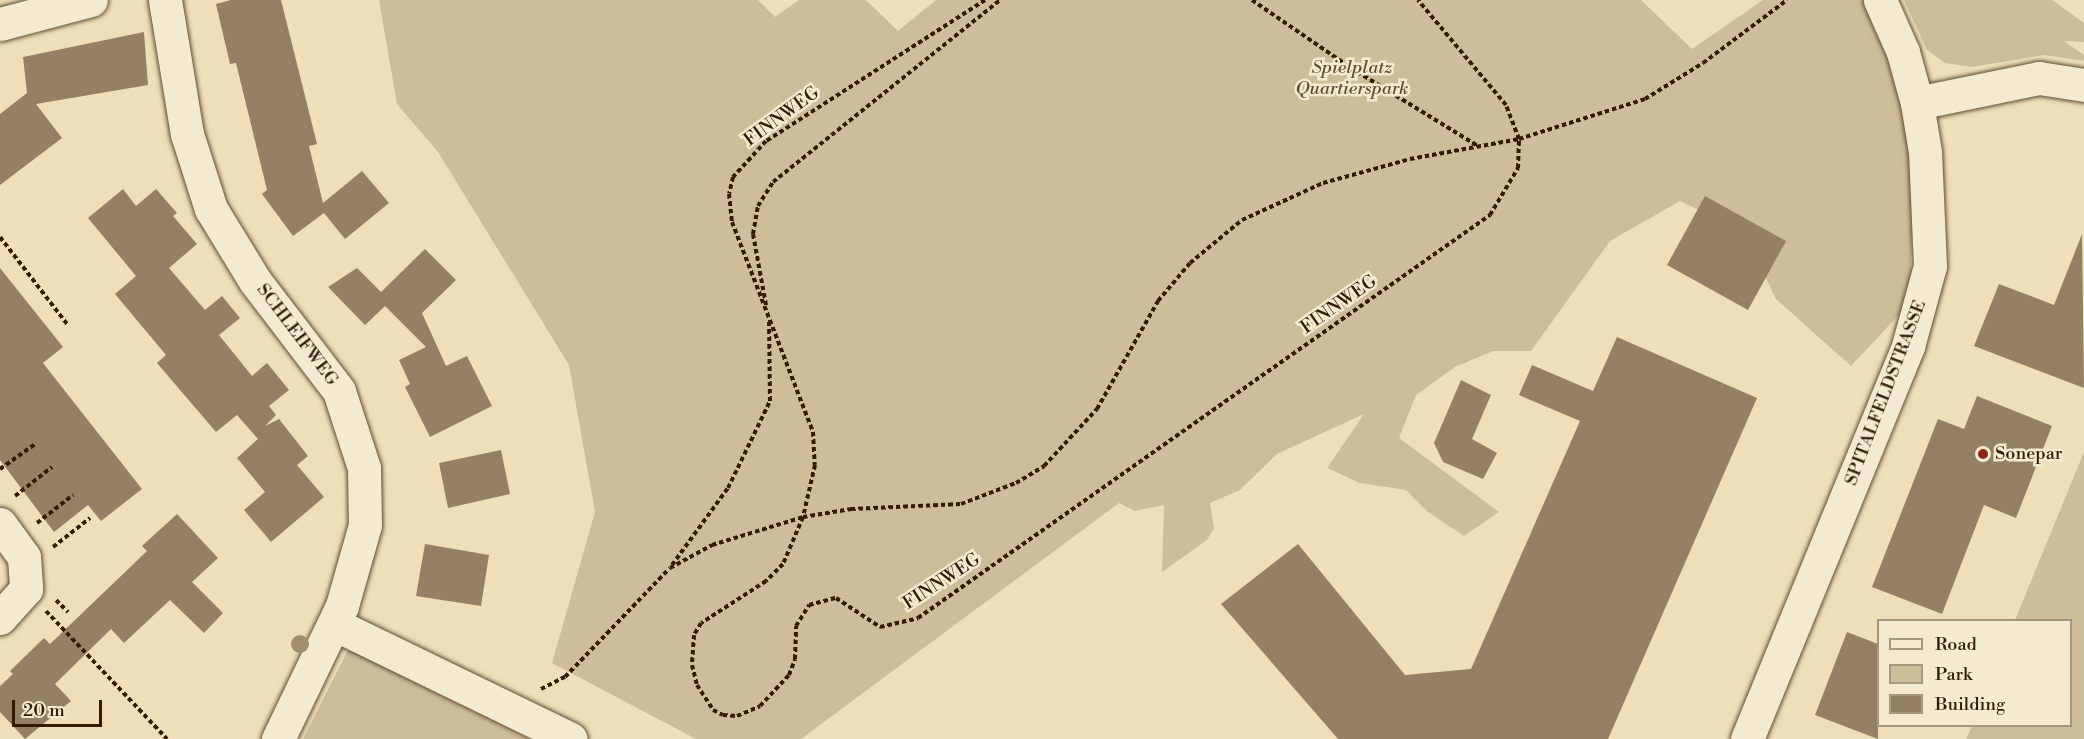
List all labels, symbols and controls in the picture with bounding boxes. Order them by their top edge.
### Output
park label: Spielplatz Quartierspark [1296,58,1408,100]
street label: FINNWEG [740,83,824,151]
street label: FINNWEG [1297,271,1381,339]
street label: SCHLEIFWEG [252,280,342,390]
street label: SPITALFELDSTRASSE [1841,297,1931,489]
place label: Sonepar [1995,443,2063,465]
marker: Sonepar [1976,447,1990,461]
street label: FINNWEG [899,549,985,615]
legend [1877,619,2072,727]
text: Road [1935,633,1977,656]
text: Park [1935,663,1972,686]
scale bar [15,688,105,726]
text: Building [1935,693,2005,716]
text: 20 m [23,699,65,722]

